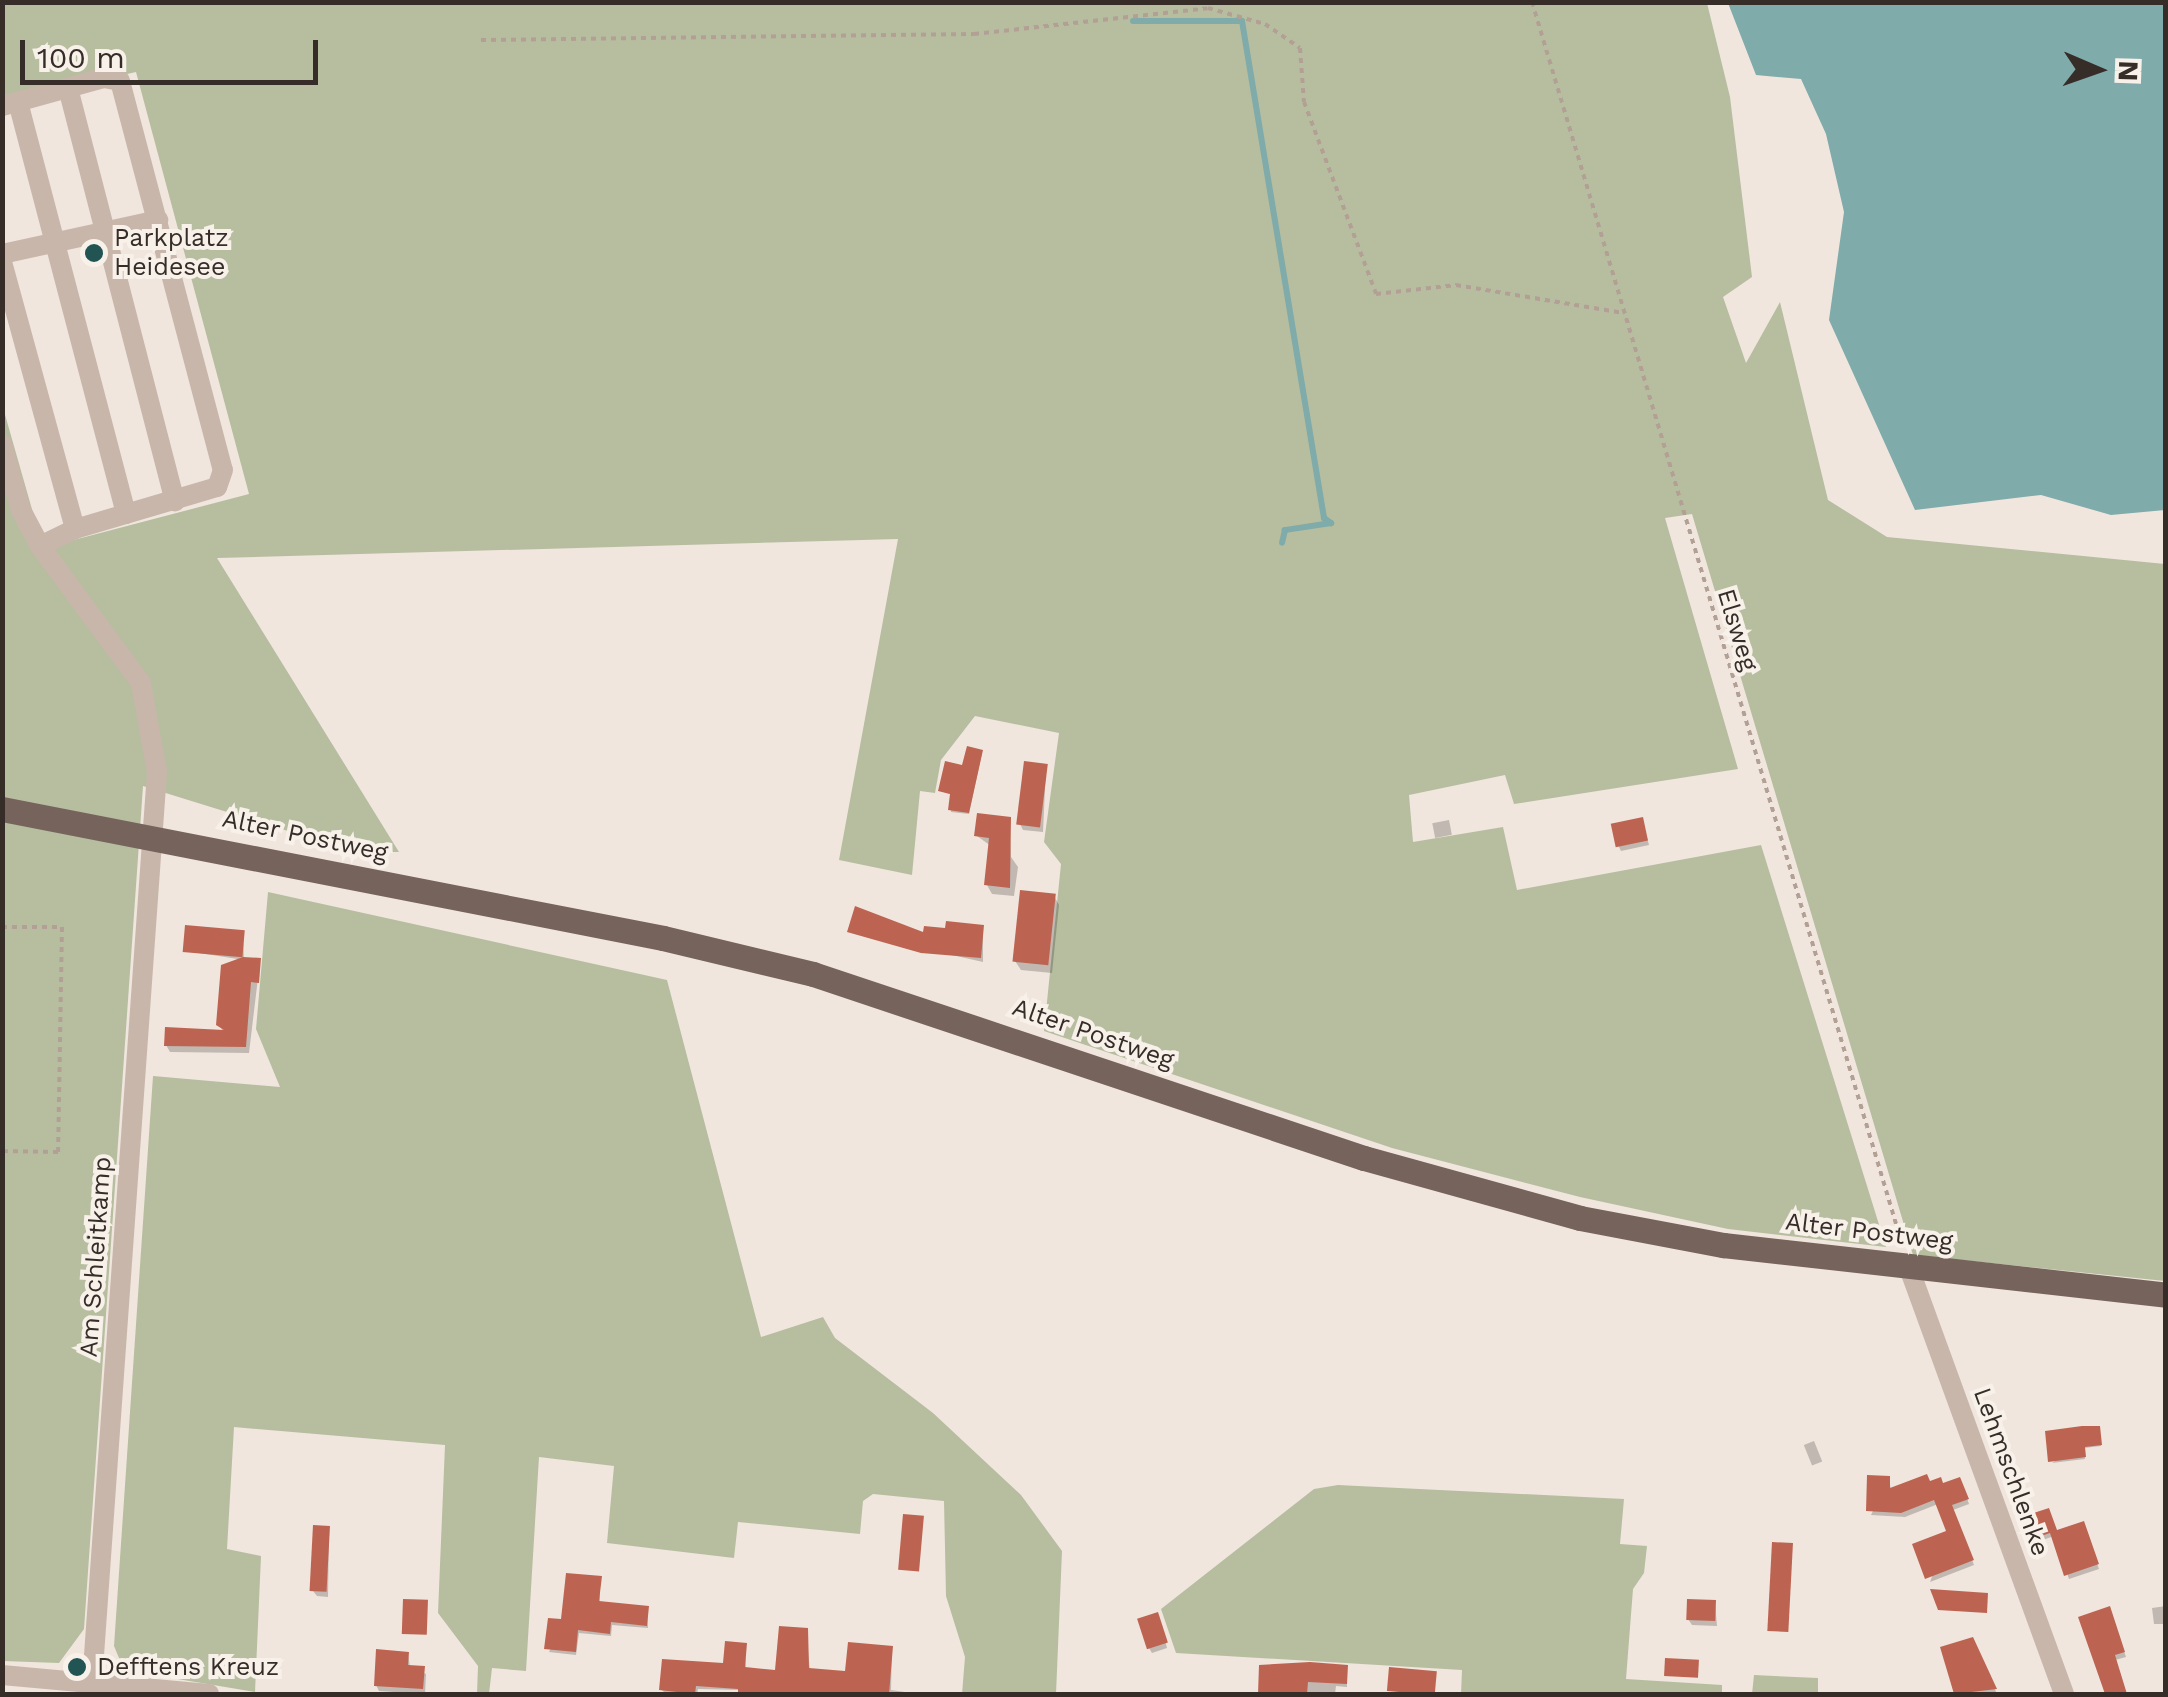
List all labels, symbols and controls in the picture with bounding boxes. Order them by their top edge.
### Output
scale bar [25,20,322,82]
north arrow [2048,20,2148,120]
text: 100 m [37,40,125,75]
text: N [2112,60,2145,82]
place label: Parkplatz Heidesee [114,224,229,283]
marker: Parkplatz Heidesee [83,242,105,264]
street label: Elsweg [1710,585,1764,675]
street label: Alter Postweg [219,804,391,868]
street label: Alter Postweg [1008,992,1178,1076]
street label: Am Schleitkamp [74,1156,118,1358]
street label: Alter Postweg [1783,1207,1955,1257]
street label: Lehmschlenke [1967,1384,2055,1560]
place label: Defftens Kreuz [97,1652,279,1682]
marker: Defftens Kreuz [66,1656,88,1678]

